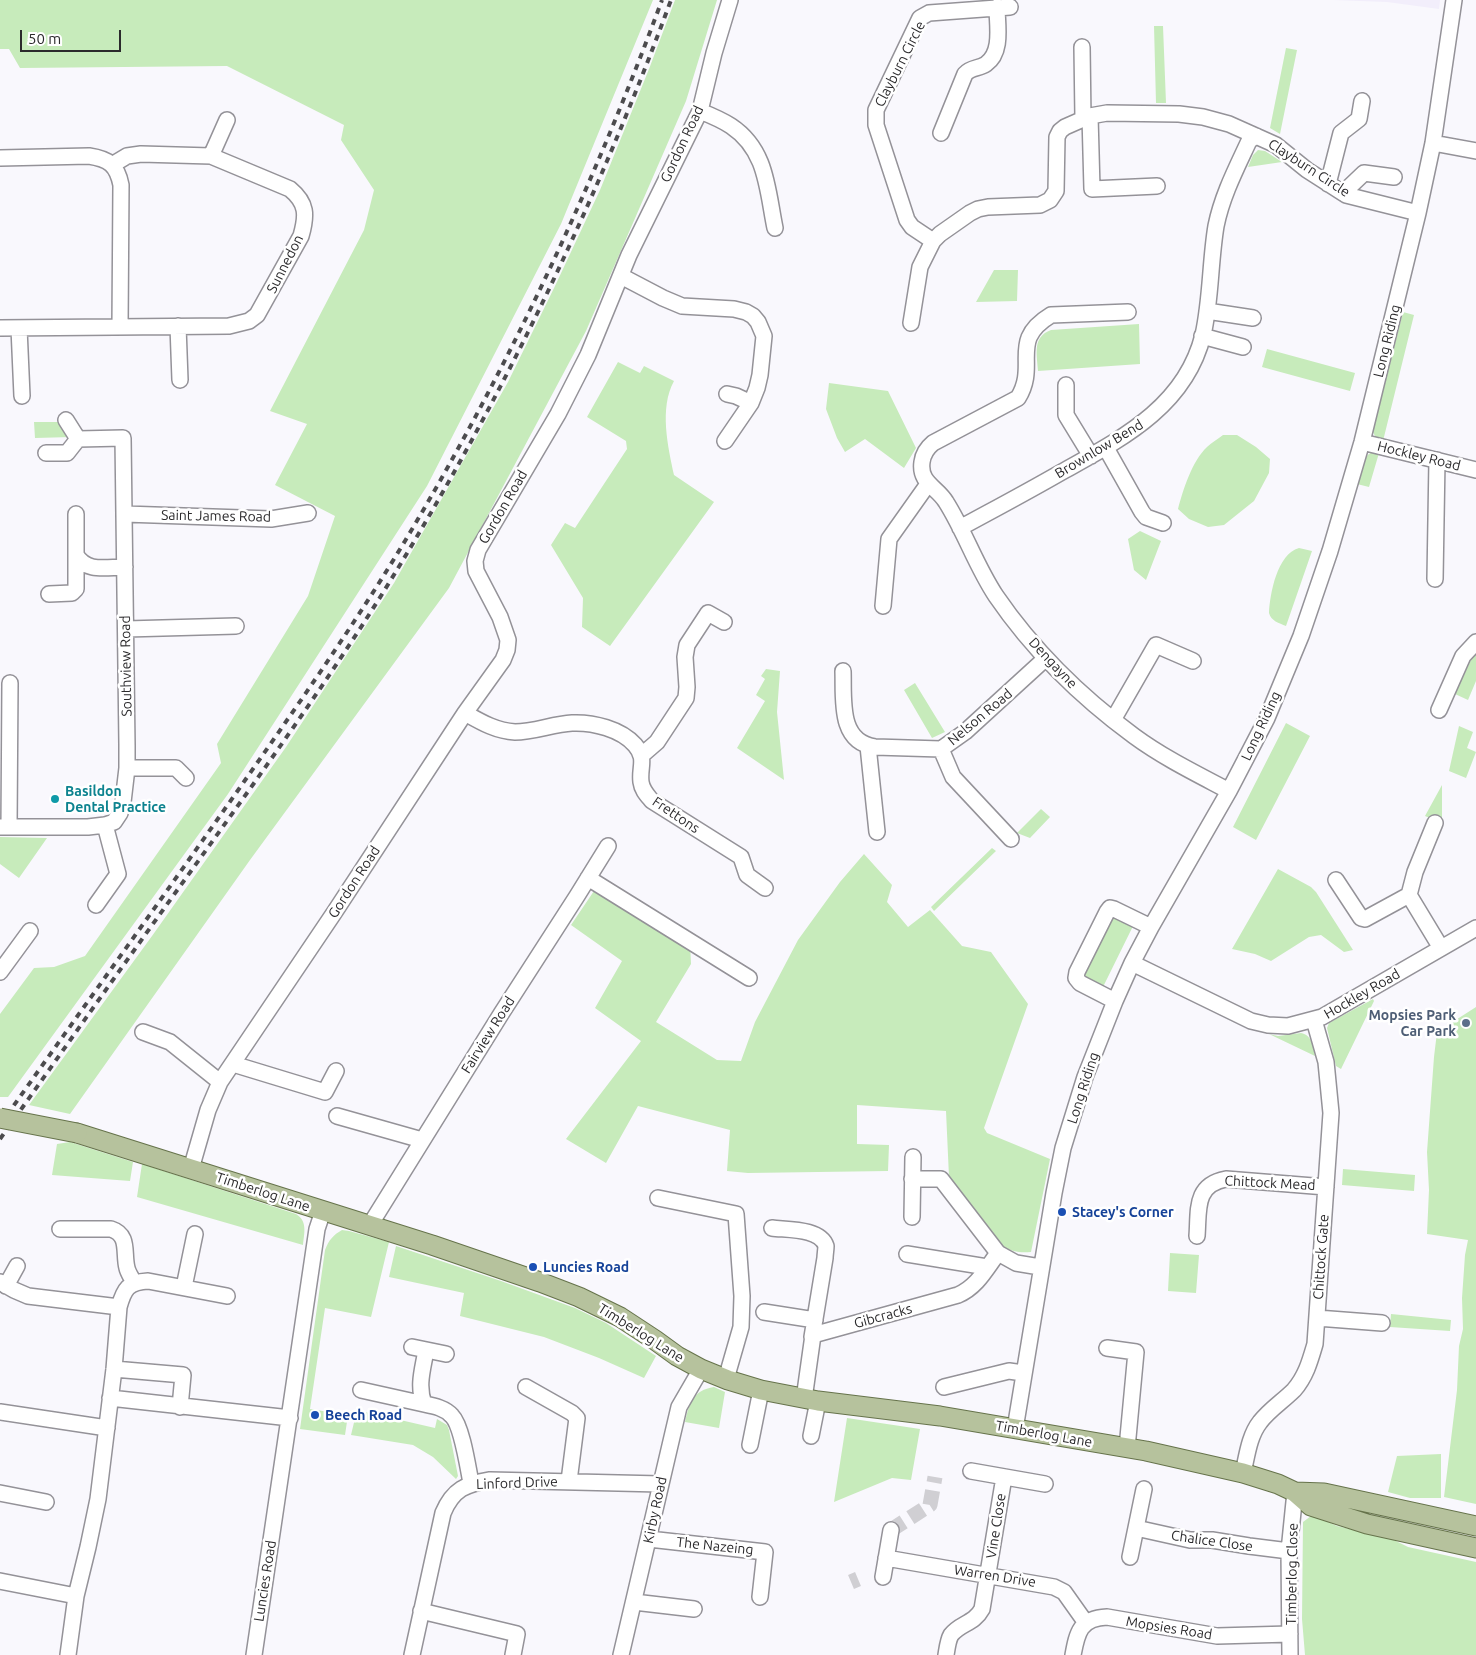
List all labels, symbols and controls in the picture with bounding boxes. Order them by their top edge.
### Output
street label: Clayburn Circle [871,18,929,110]
scale bar [22,20,124,52]
text: 50 m [28,30,61,47]
street label: Gordon Road [657,103,707,185]
street label: Clayburn Circle [1265,135,1353,201]
street label: Sunnedon [263,232,307,296]
street label: Long Riding [1370,303,1404,379]
street label: Brownlow Bend [1052,416,1146,482]
street label: Hockley Road [1376,438,1462,474]
street label: Gordon Road [475,467,531,547]
street label: Saint James Road [161,507,271,525]
street label: Southview Road [117,615,135,717]
street label: Dengayne [1025,634,1081,692]
street label: Nelson Road [944,685,1016,749]
street label: Long Riding [1238,689,1284,763]
place label: Basildon Dental Practice [65,783,166,816]
marker: Basildon Dental Practice [49,793,61,805]
street label: Frettons [649,793,703,837]
street label: Gordon Road [324,843,384,921]
street label: Hockley Road [1321,965,1403,1023]
street label: Fairview Road [458,994,518,1076]
place label: Mopsies Park Car Park [1368,1007,1456,1040]
marker: Mopsies Park Car Park [1460,1017,1472,1029]
street label: Long Riding [1064,1050,1102,1126]
street label: Timberlog Lane [214,1169,312,1215]
street label: Chittock Mead [1224,1172,1316,1194]
place label: Stacey's Corner [1072,1204,1174,1220]
marker: Stacey's Corner [1056,1206,1068,1218]
street label: Chittock Gate [1310,1214,1332,1300]
place label: Luncies Road [543,1259,629,1275]
marker: Luncies Road [527,1261,539,1273]
street label: Timberlog Lane [595,1300,687,1366]
street label: Gibcracks [852,1300,914,1332]
place label: Beech Road [325,1407,402,1423]
marker: Beech Road [309,1409,321,1421]
street label: Timberlog Lane [994,1417,1094,1451]
street label: Linford Drive [476,1473,558,1493]
street label: Kirby Road [640,1475,670,1545]
street label: Vine Close [983,1492,1009,1560]
street label: Timberlog Close [1283,1523,1301,1625]
street label: Chalice Close [1170,1527,1254,1555]
street label: The Nazeing [676,1534,754,1558]
street label: Luncies Road [250,1539,280,1623]
street label: Warren Drive [953,1561,1037,1591]
street label: Mopsies Road [1125,1613,1213,1643]

